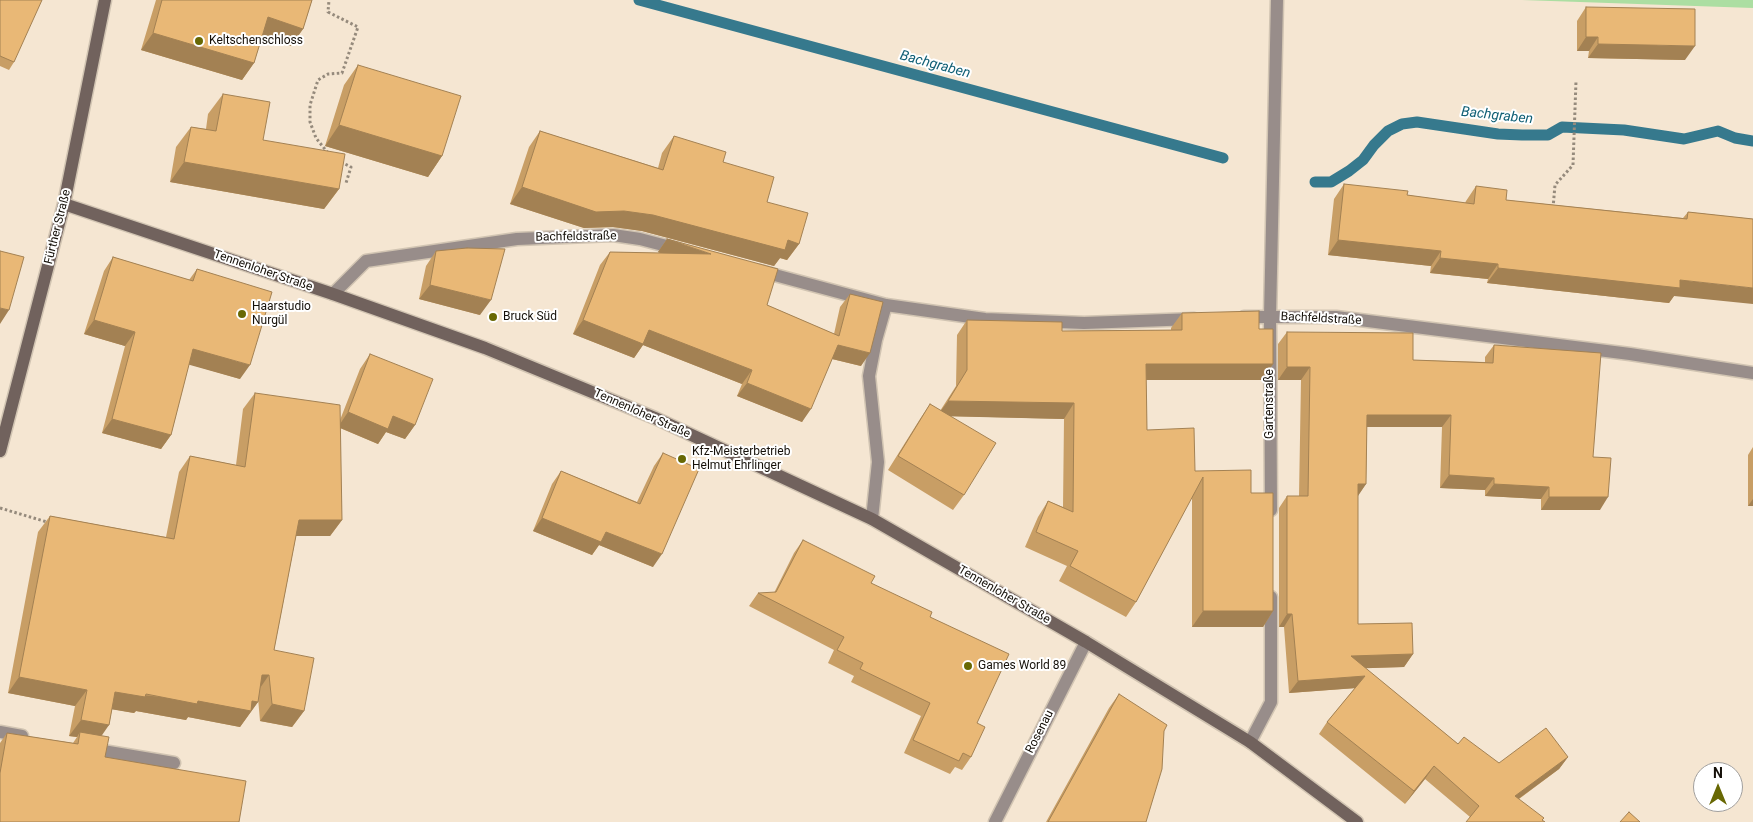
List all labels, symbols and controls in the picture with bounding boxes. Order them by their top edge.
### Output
place label: Keltschenschloss [209,34,303,48]
marker: Keltschenschloss [193,35,205,47]
water label: Bachgraben [898,48,972,82]
water label: Bachgraben [1460,104,1534,128]
street label: Fürther Straße [42,188,74,266]
street label: Bachfeldstraße [535,229,617,245]
street label: Tennenloher Straße [212,247,314,295]
place label: Haarstudio Nurgül [252,300,311,328]
marker: Haarstudio Nurgül [236,308,248,320]
place label: Bruck Süd [503,310,557,324]
street label: Bachfeldstraße [1280,310,1362,328]
marker: Bruck Süd [487,311,499,323]
street label: Gartenstraße [1263,369,1277,439]
street label: Tennenloher Straße [592,386,692,442]
place label: Kfz-Meisterbetrieb Helmut Ehrlinger [692,445,790,473]
marker: Kfz-Meisterbetrieb Helmut Ehrlinger [676,453,688,465]
street label: Tennenloher Straße [955,563,1053,627]
place label: Games World 89 [978,659,1066,673]
marker: Games World 89 [962,660,974,672]
street label: Rosenau [1023,708,1057,756]
north arrow [1693,762,1743,812]
text: N [1713,765,1723,781]

